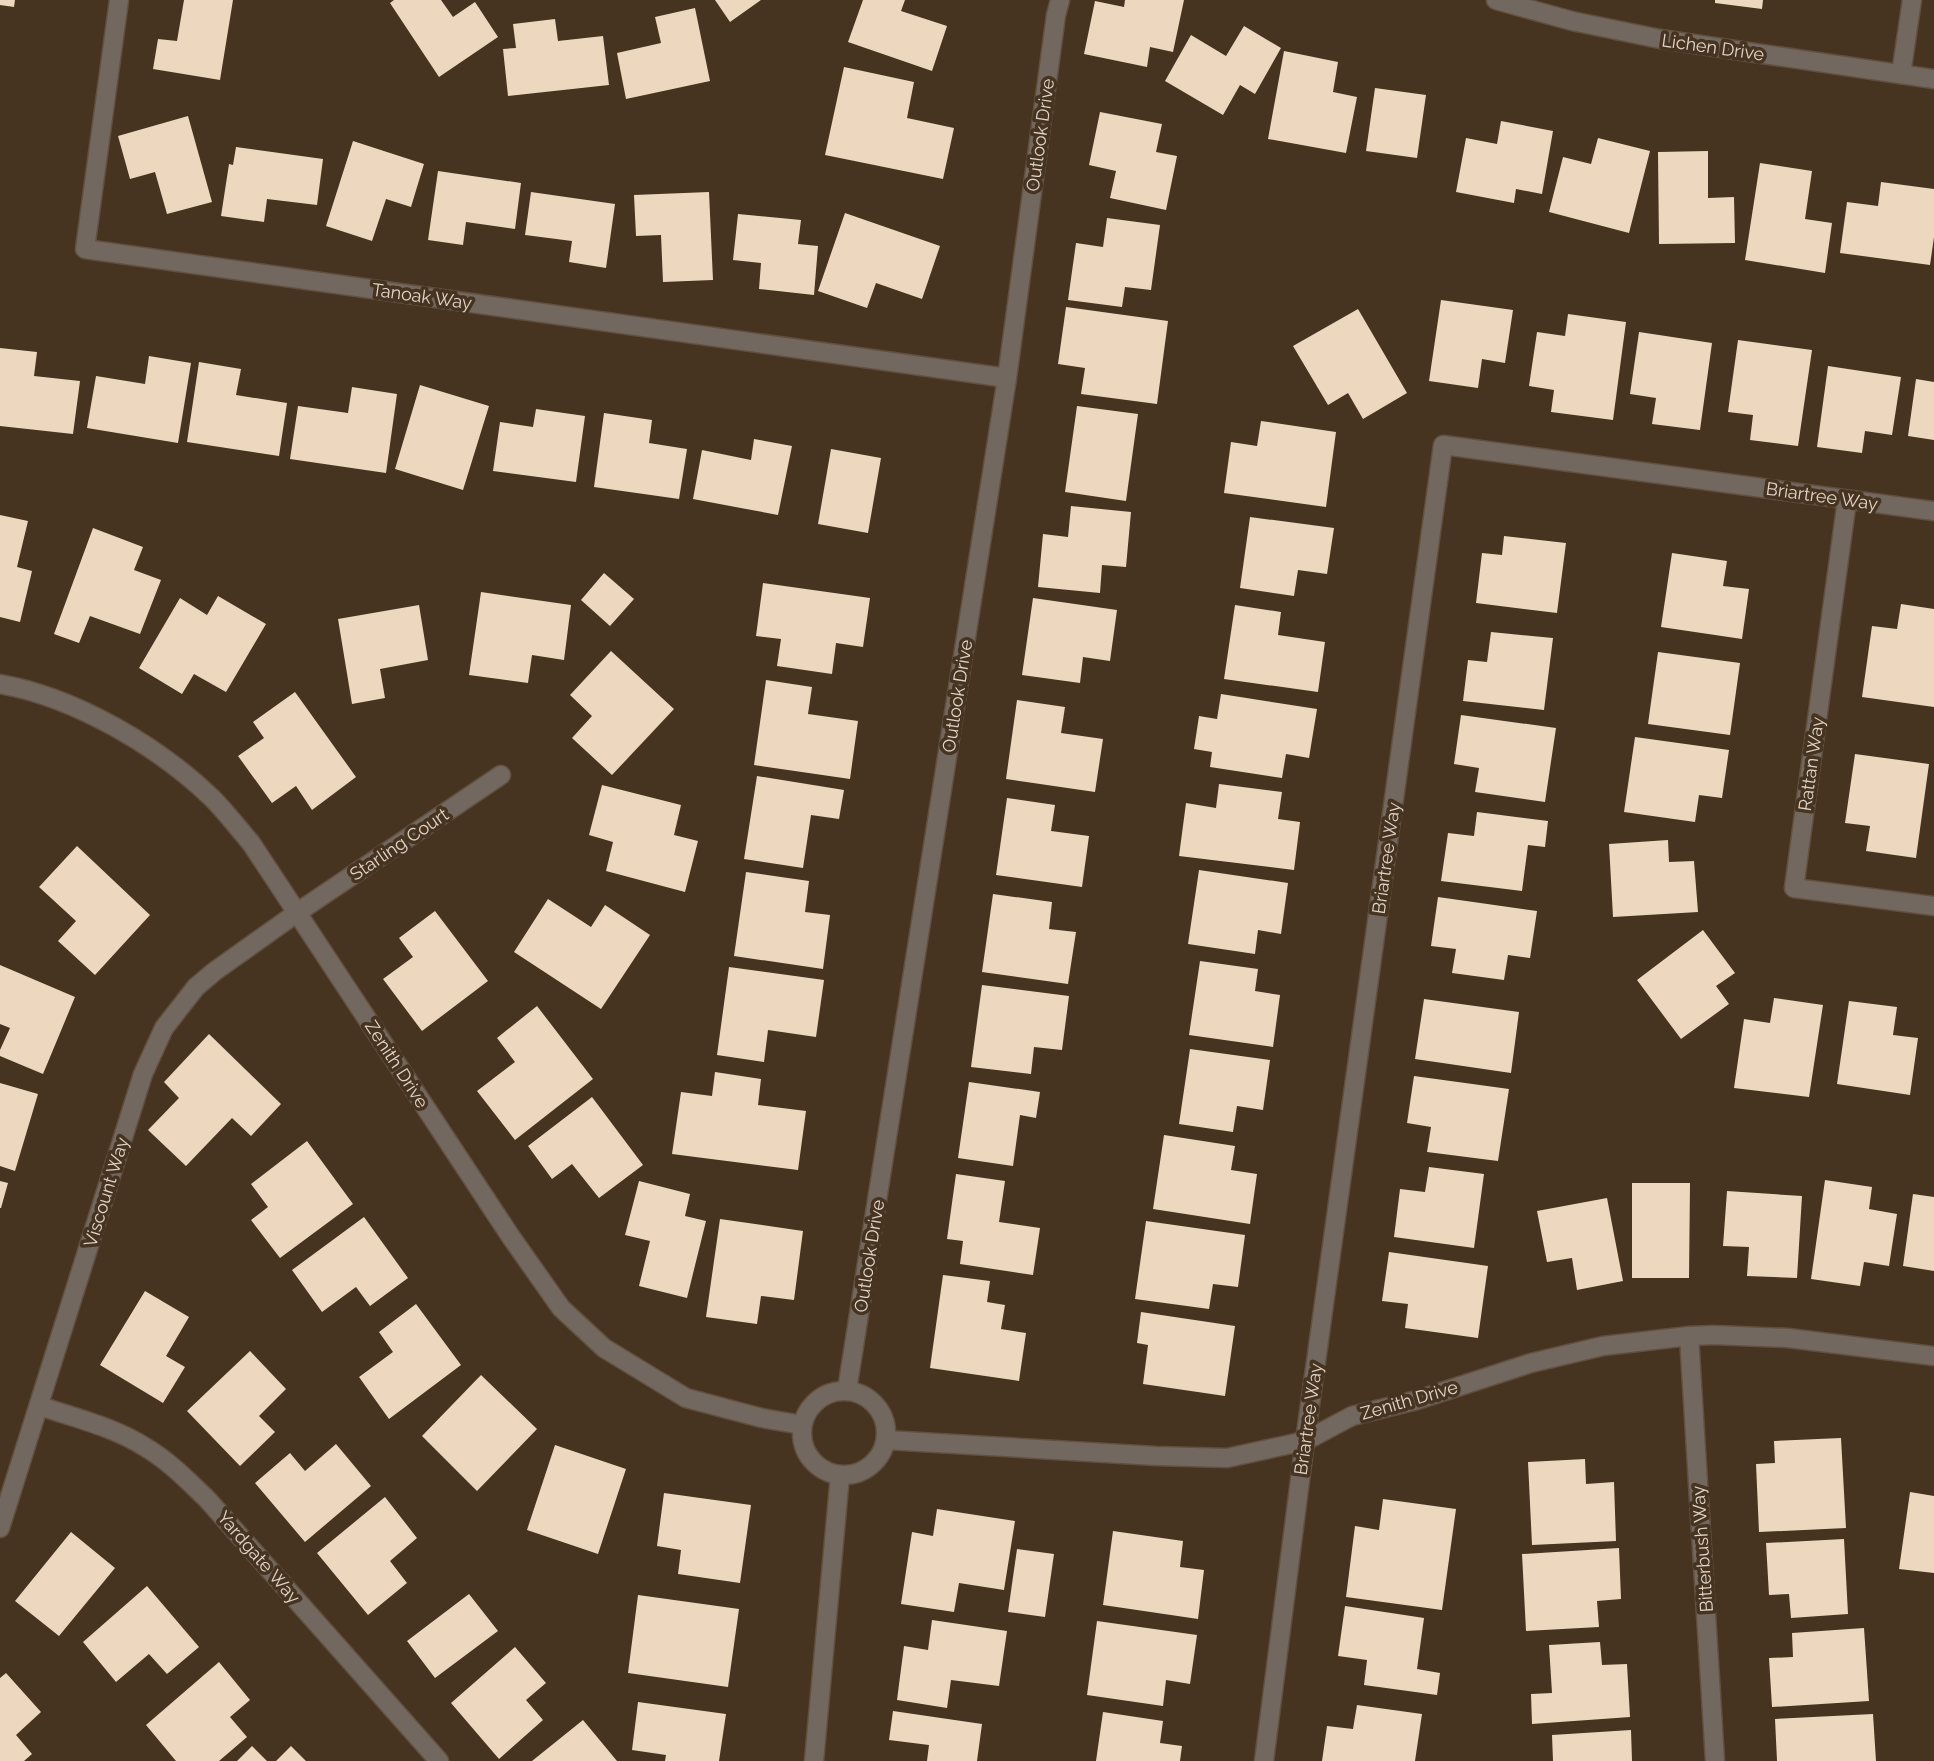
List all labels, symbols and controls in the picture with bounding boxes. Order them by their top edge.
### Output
street label: Lichen Drive [1660,29,1766,65]
street label: Outlook Drive [1022,77,1058,193]
street label: Tanoak Way [371,279,474,313]
street label: Briartree Way [1765,478,1879,514]
street label: Outlook Drive [938,638,976,754]
street label: Rattan Way [1794,715,1828,812]
street label: Briartree Way [1368,801,1404,915]
street label: Starling Court [346,803,452,885]
street label: Zenith Drive [361,1016,433,1112]
street label: Viscount Way [79,1134,133,1249]
street label: Outlook Drive [850,1198,888,1314]
street label: Briartree Way [1290,1362,1326,1476]
street label: Zenith Drive [1358,1376,1460,1424]
street label: Bitterbush Way [1687,1485,1717,1613]
street label: Yardgate Way [213,1506,305,1608]

